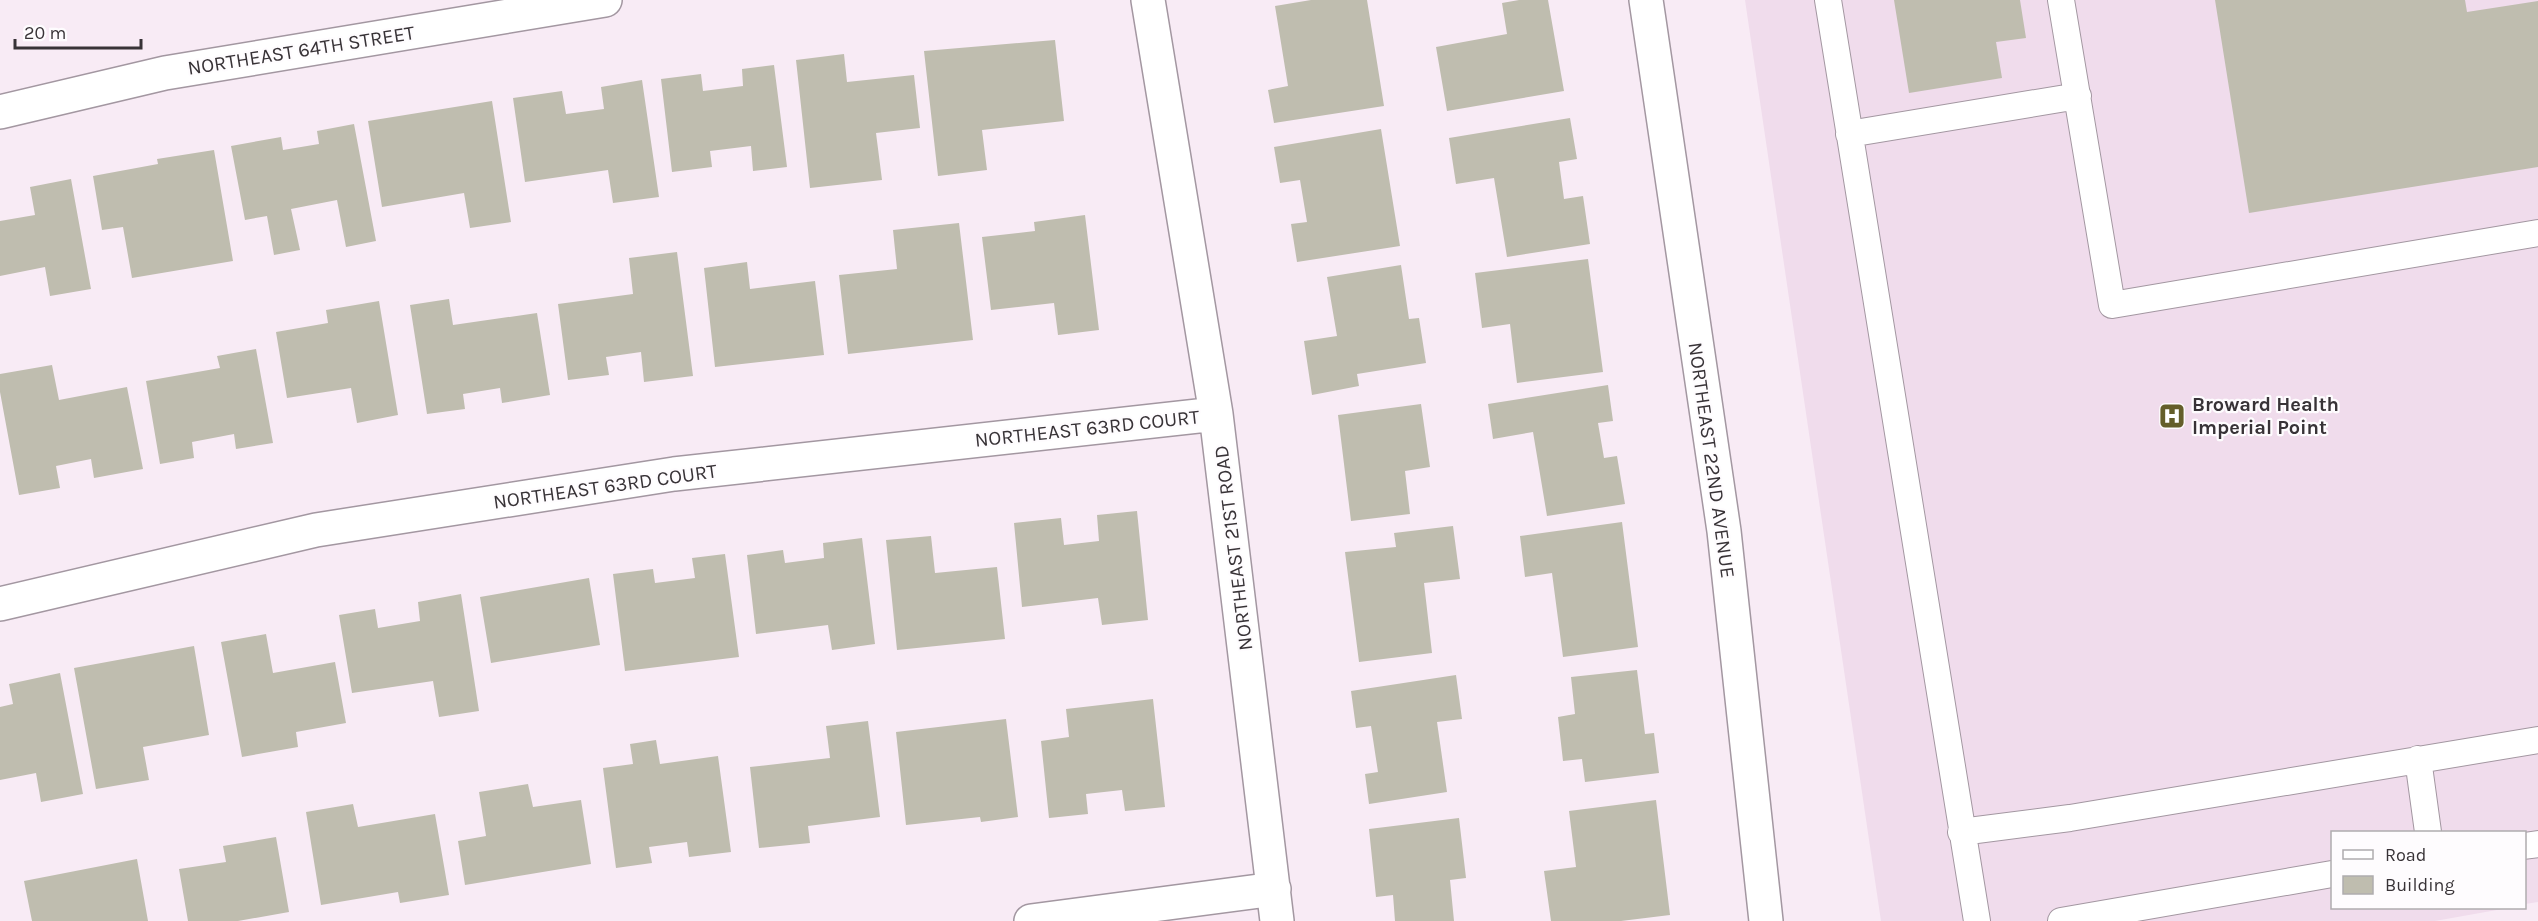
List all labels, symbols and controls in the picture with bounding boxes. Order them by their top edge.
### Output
scale bar [15,12,141,50]
street label: NORTHEAST 64TH STREET [186,21,416,80]
text: 20 m [24,22,66,44]
street label: NORTHEAST 22ND AVENUE [1684,341,1739,580]
place label: Broward Health Imperial Point [2192,393,2339,439]
hospital icon: Broward Health Imperial Point [2157,401,2187,431]
street label: NORTHEAST 63RD COURT [974,405,1201,452]
street label: NORTHEAST 21ST ROAD [1209,444,1258,652]
street label: NORTHEAST 63RD COURT [492,459,718,514]
legend [2331,831,2526,909]
text: Road [2385,844,2426,866]
text: Building [2385,874,2455,896]

